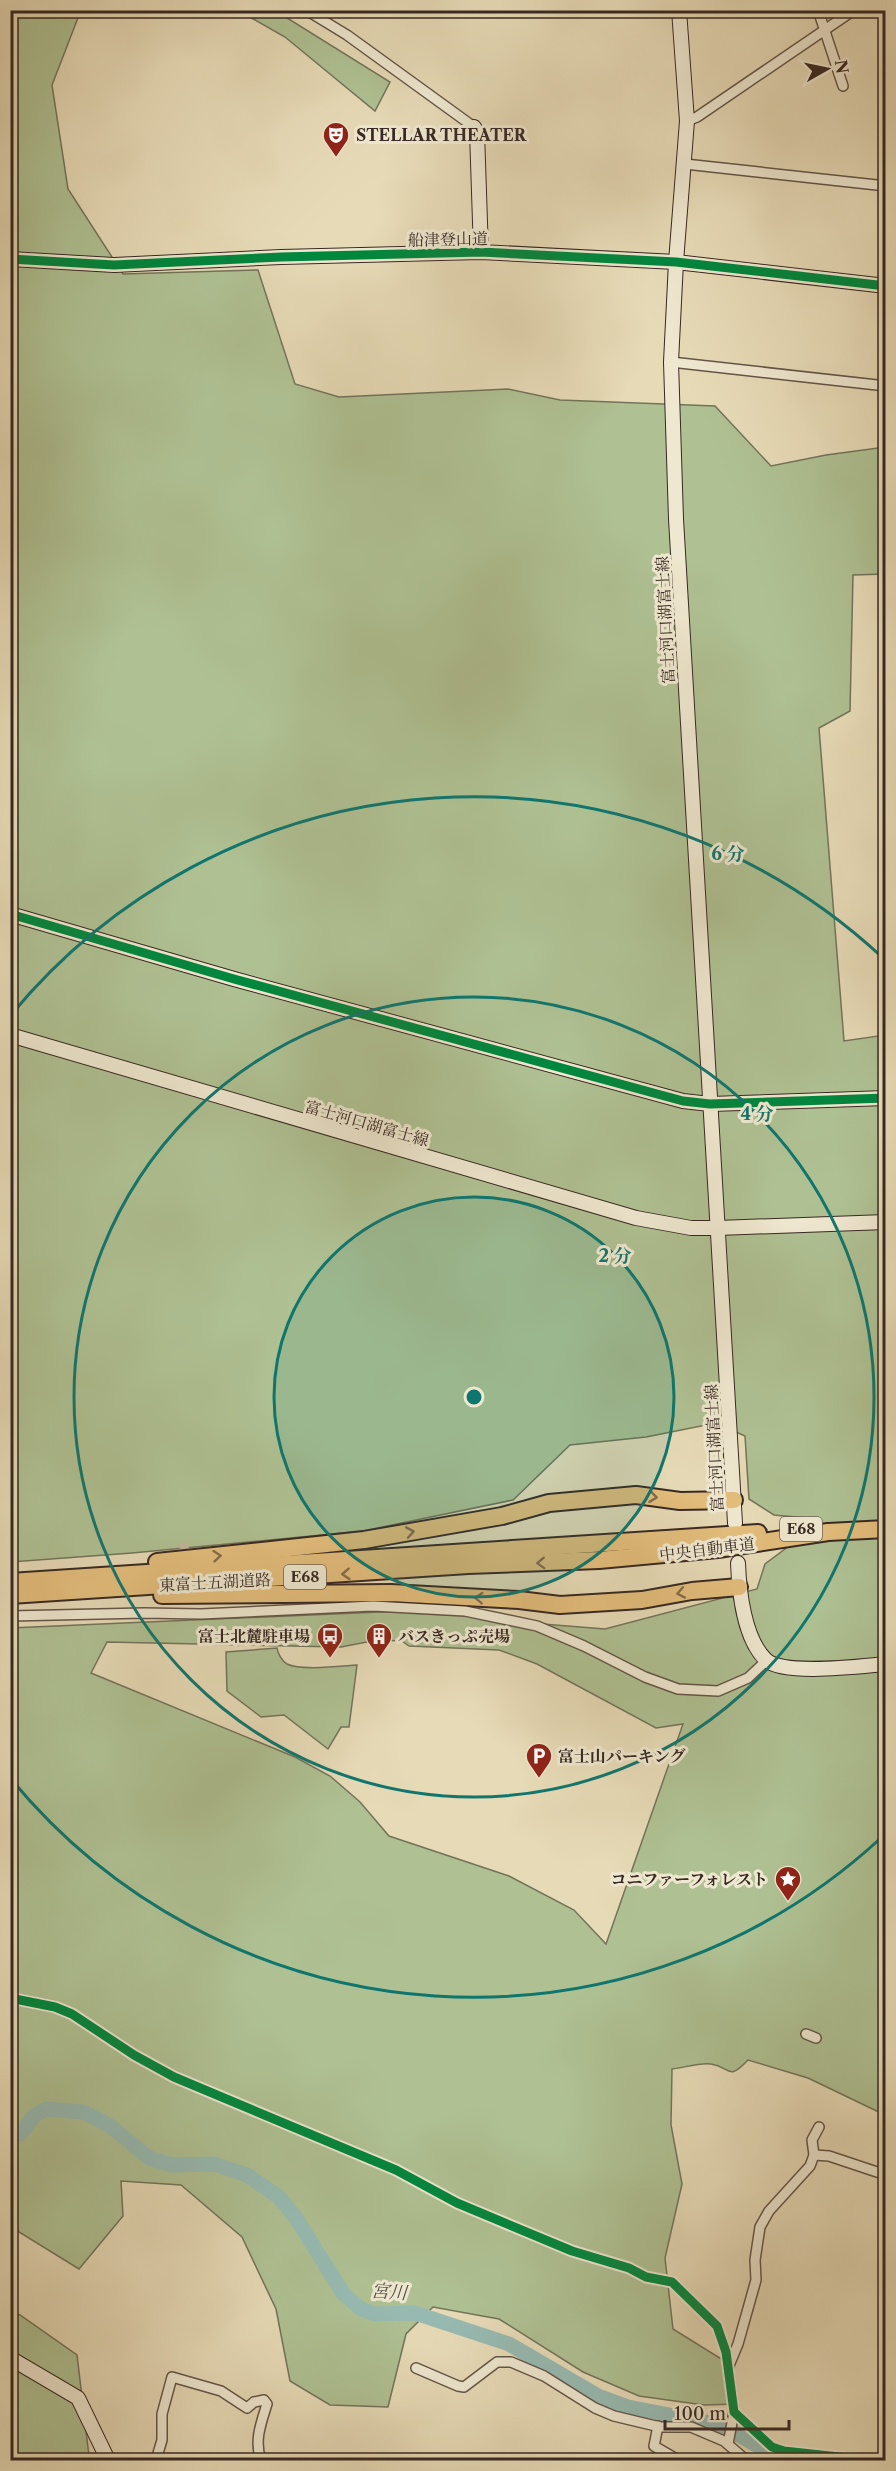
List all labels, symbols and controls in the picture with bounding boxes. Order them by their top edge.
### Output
north arrow [797,39,857,99]
text: N [831,58,853,75]
theatre icon: STELLAR THEATER [321,120,351,158]
place label: STELLAR THEATER [356,125,527,145]
street label: 船津登山道 [408,228,488,250]
street label: 富士河口湖富士線 [652,556,678,684]
text: 6 分 [711,843,745,865]
street label: 富士河口湖富士線 [303,1096,431,1150]
text: 4 分 [740,1103,774,1125]
text: 2 分 [598,1245,632,1267]
street label: 富士河口湖富士線 [701,1384,727,1512]
centre of rings [464,1387,484,1407]
one-way arrow [648,1491,657,1503]
road number: E68 [780,1517,822,1541]
one-way arrow [406,1527,415,1539]
street label: 中央自動車道 [658,1533,756,1565]
one-way arrow [212,1550,221,1563]
one-way arrow [536,1556,545,1569]
road number: E68 [284,1565,326,1589]
one-way arrow [341,1567,350,1580]
street label: 東富士五湖道路 [159,1569,271,1595]
one-way arrow [676,1586,686,1599]
one-way arrow [475,1592,484,1605]
bus stop icon: 富士北麓駐車場 [315,1621,345,1659]
building icon: バスきっぷ売場 [364,1621,394,1659]
place label: 富士北麓駐車場 [198,1626,310,1646]
place label: バスきっぷ売場 [398,1626,510,1646]
parking icon: 富士山パーキング [524,1741,554,1779]
place label: 富士山パーキング [558,1746,686,1766]
place icon: コニファーフォレスト [773,1864,803,1902]
place label: コニファーフォレスト [610,1869,768,1889]
water label: 宮川 [370,2280,410,2304]
scale bar [665,2393,790,2431]
text: 100 m [674,2403,726,2425]

